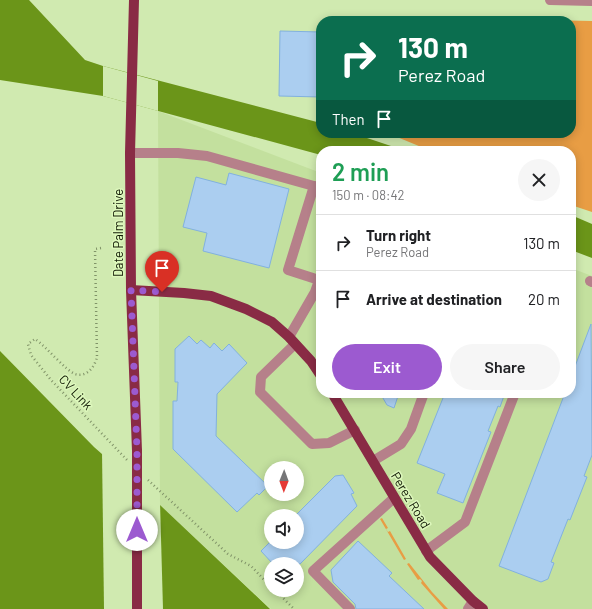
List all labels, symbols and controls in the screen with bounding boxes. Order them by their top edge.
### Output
text: 130 m [398,30,468,64]
icon: right [332,32,384,84]
text: Perez Road [398,64,485,86]
icon: arrive [373,108,395,130]
text: Then [332,110,365,128]
text: 2 min [332,157,389,186]
button: close [518,159,560,201]
text: 150 m · 08:42 [332,187,405,203]
street label: Date Palm Drive [110,189,126,277]
text: Turn right [366,226,431,244]
icon: right [332,232,354,254]
text: 130 m [523,234,560,252]
text: Perez Road [366,244,429,260]
pin [145,251,179,292]
icon: arrive [151,257,173,279]
icon: arrive [332,288,354,310]
text: Arrive at destination [366,290,502,308]
text: 20 m [528,290,560,308]
button: Exit [332,344,442,390]
button: Share [450,344,560,390]
street label: CV Link [56,371,97,413]
north arrow [264,461,304,501]
map controls [264,461,304,597]
street label: Perez Road [388,469,434,531]
position arrow [116,509,158,551]
button: sound [264,509,304,549]
button: layers [264,557,304,597]

